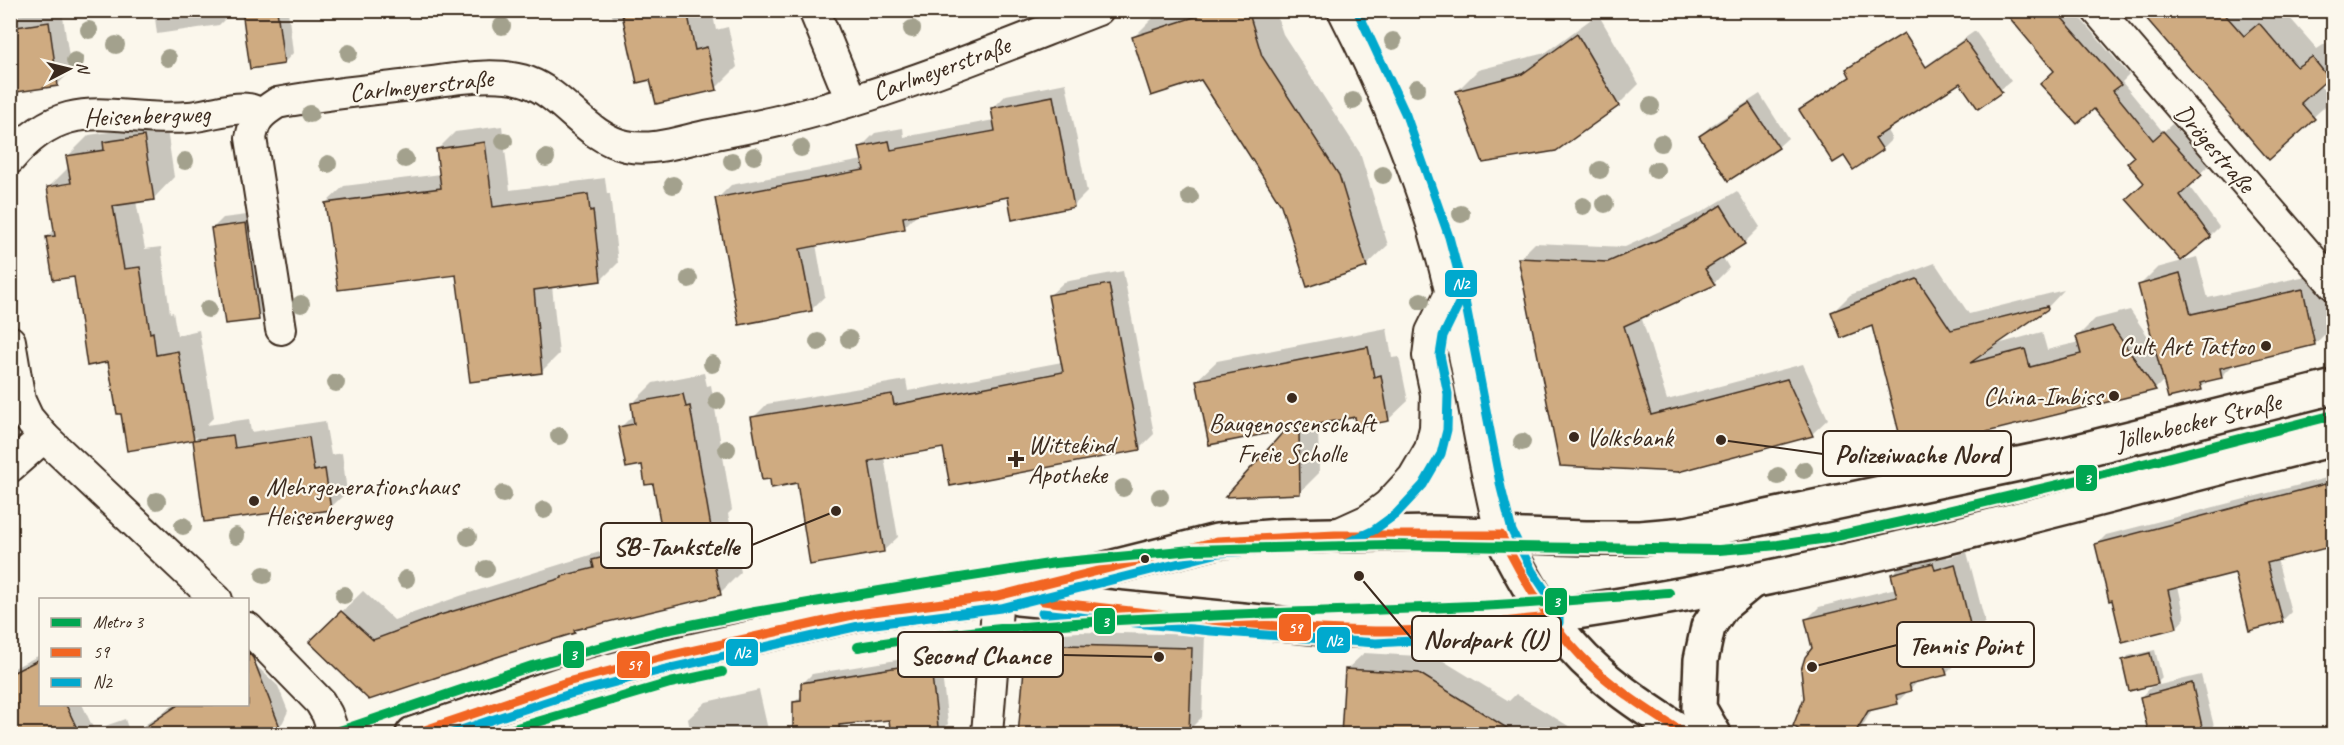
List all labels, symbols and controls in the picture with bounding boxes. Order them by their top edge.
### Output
street label: Carlmeyerstraße [868,27,1017,109]
north arrow [39,39,99,99]
text: N [72,61,94,76]
street label: Carlmeyerstraße [348,61,497,109]
street label: Heisenbergweg [83,97,213,134]
street label: Drögestraße [2167,97,2264,202]
line badge: N2 [1444,269,1478,298]
text: N2 [1452,274,1471,294]
place label: Cult Art Tattoo [2119,330,2256,363]
marker: Cult Art Tattoo [2259,339,2273,353]
place label: China-Imbiss [1983,380,2104,413]
street label: Jöllenbecker Straße [2110,384,2287,458]
marker: China-Imbiss [2107,389,2121,403]
marker: Baugenossenschaft Freie Scholle [1285,391,1299,405]
place label: Baugenossenschaft Freie Scholle [1209,407,1378,470]
place label: Volksbank [1586,421,1675,454]
place label: Wittekind Apotheke [1028,428,1118,491]
marker: Volksbank [1567,430,1581,444]
callout: Polizeiwache Nord [1823,431,2011,476]
text: Polizeiwache Nord [1835,437,2003,471]
marker: Wittekind Apotheke [1009,452,1023,466]
line badge: 3 [2075,464,2098,492]
text: 3 [2083,469,2092,489]
place label: Mehrgenerationshaus Heisenbergweg [266,470,460,533]
marker: Mehrgenerationshaus Heisenbergweg [247,494,261,508]
callout: SB-Tankstelle [601,523,752,568]
text: SB-Tankstelle [613,529,741,563]
unlabelled marker [1139,553,1151,565]
line badge: 3 [1544,587,1568,616]
text: 3 [1552,592,1561,612]
legend [39,598,249,706]
line badge: 3 [1093,607,1116,635]
text: Metro 3 [93,611,145,633]
text: 3 [1101,612,1110,632]
line badge: 59 [1278,613,1312,642]
callout: Nordpark (U) [1412,616,1561,661]
text: 59 [1288,618,1304,638]
text: Nordpark (U) [1423,622,1551,656]
callout: Tennis Point [1897,622,2034,667]
line badge: N2 [1316,626,1351,654]
text: Tennis Point [1908,628,2025,662]
text: N2 [1325,631,1344,651]
callout: Second Chance [898,632,1063,677]
line badge: N2 [725,638,759,667]
text: Second Chance [910,638,1053,672]
line badge: 3 [562,640,585,669]
text: 59 [93,641,111,663]
text: N2 [733,643,752,663]
text: 3 [569,645,578,665]
line badge: 59 [616,650,651,679]
text: 59 [627,655,643,675]
text: N2 [93,671,114,693]

